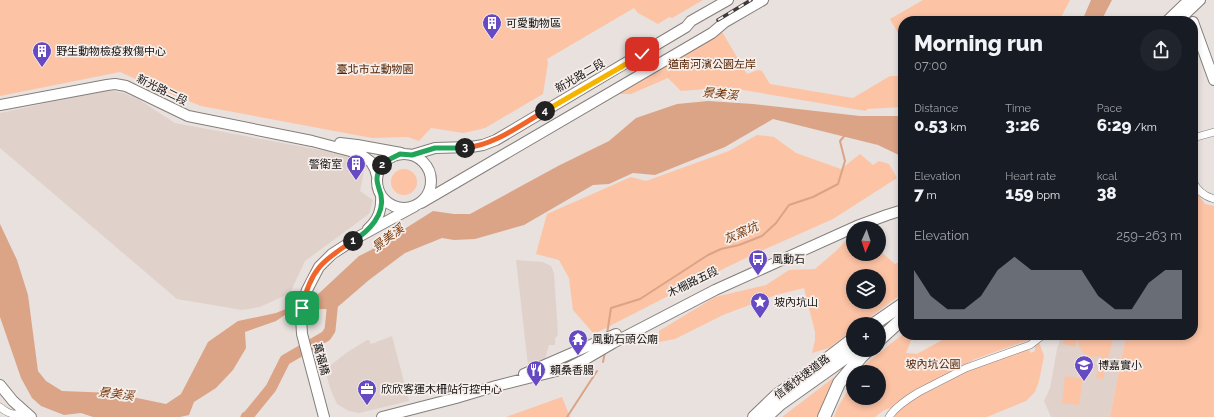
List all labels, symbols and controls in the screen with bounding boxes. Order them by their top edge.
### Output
building icon: 可愛動物區 [481,12,503,40]
place label: 可愛動物區 [506,17,561,30]
button: share [1140,29,1182,71]
text: Morning run [914,30,1043,56]
pin [625,37,659,71]
building icon: 野生動物檢疫救傷中心 [31,40,53,68]
icon: check [631,43,653,65]
place label: 野生動物檢疫救傷中心 [56,45,166,58]
street label: 新光路二段 [553,57,607,95]
park label: 道南河濱公園左岸 [668,58,756,71]
text: 07:00 [914,58,947,73]
park label: 臺北市立動物園 [337,63,414,76]
street label: 新光路二段 [134,72,190,108]
water label: 景美溪 [701,85,741,103]
pin: 4 [535,101,555,121]
text: Distance [914,102,958,115]
text: Time [1005,102,1031,115]
text: Pace [1097,102,1122,115]
text: 4 [542,104,548,117]
text: 0.53 [914,115,948,135]
text: 3:26 [1005,115,1040,135]
text: 6:29 [1097,115,1132,135]
text: km [948,121,966,134]
text: /km [1132,121,1157,134]
pin: 3 [455,138,475,158]
text: 3 [462,141,468,154]
building icon: 警衛室 [345,153,367,181]
pin: 2 [372,155,392,175]
place label: 警衛室 [309,158,342,171]
text: 2 [379,158,385,171]
text: Elevation [914,170,961,183]
text: Heart rate [1005,170,1056,183]
text: kcal [1097,170,1117,183]
text: 7 [914,183,924,203]
text: 159 [1005,183,1034,203]
text: 38 [1097,183,1117,203]
text: m [924,189,937,202]
text: bpm [1034,189,1060,202]
water label: 灰窯坑 [722,219,762,246]
water label: 景美溪 [369,220,408,254]
north arrow [846,221,886,261]
map controls [846,221,886,405]
text: Elevation [914,228,969,243]
text: 259–263 m [1116,228,1182,243]
pin: 1 [343,231,363,251]
text: 1 [350,234,356,247]
bus stop icon: 風動石 [747,248,769,276]
place label: 風動石 [772,253,805,266]
street label: 木柵路五段 [665,264,721,300]
button: layers [846,269,886,309]
pin [285,291,319,325]
place icon: 坡內坑山 [749,291,771,319]
place label: 坡內坑山 [774,296,818,309]
icon: arrive [291,297,313,319]
button: + [846,317,886,357]
temple icon: 風動石頭公廟 [567,328,589,356]
place label: 風動石頭公廟 [592,333,658,346]
street label: 萬福橋 [310,341,332,377]
street label: 信義快速道路 [772,352,832,402]
school or university icon: 博嘉實小 [1073,354,1095,382]
park label: 坡內坑公園 [906,358,961,371]
restaurant icon: 賴桑香腸 [525,359,547,387]
place label: 博嘉實小 [1098,359,1142,372]
place label: 賴桑香腸 [550,364,594,377]
button: − [846,365,886,405]
office icon: 欣欣客運木柵站行控中心 [356,378,378,406]
place label: 欣欣客運木柵站行控中心 [381,383,502,396]
water label: 景美溪 [97,385,137,403]

